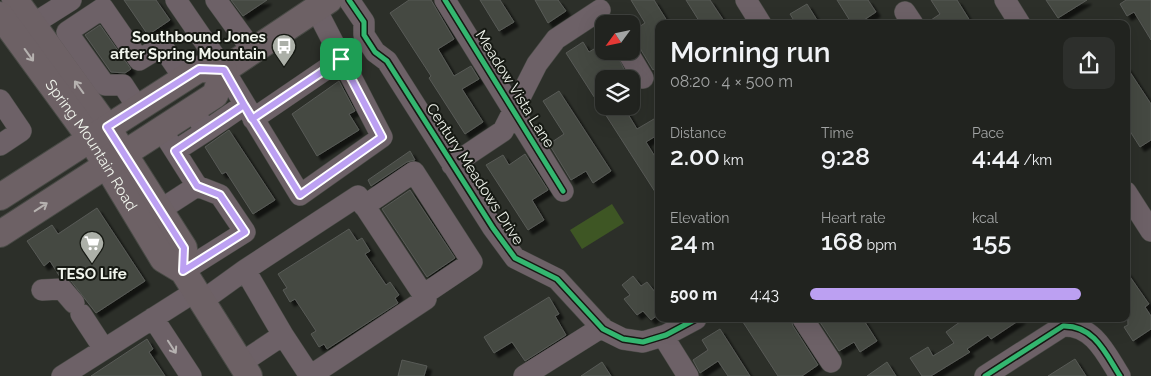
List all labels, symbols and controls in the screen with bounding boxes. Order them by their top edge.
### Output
north arrow [595,15,640,60]
map controls [595,15,640,115]
street label: Meadow Vista Lane [472,27,559,151]
place label: Southbound Jones after Spring Mountain [110,28,266,63]
bus stop icon: Southbound Jones after Spring Mountain [271,33,297,67]
text: Morning run [670,36,830,69]
button: share [1063,37,1115,89]
pin [320,38,362,80]
icon: arrive [327,45,355,73]
one-way arrow [24,48,34,62]
button: layers [595,70,640,115]
text: 08:20 · 4 × 500 m [670,72,793,91]
street label: Spring Mountain Road [41,76,141,214]
one-way arrow [73,81,84,95]
street label: Century Meadows Drive [422,100,528,248]
text: Distance [670,125,726,141]
text: Time [821,125,854,141]
text: Pace [972,125,1004,141]
text: 2.00 [670,141,720,171]
text: 9:28 [821,141,870,171]
text: 4:44 [972,141,1020,171]
text: km [720,152,744,168]
text: /km [1020,152,1052,168]
one-way arrow [34,202,48,213]
text: Elevation [670,210,729,226]
text: Heart rate [821,210,885,226]
text: kcal [972,210,998,226]
text: 24 [670,226,698,256]
text: 168 [821,226,863,256]
text: 155 [972,226,1011,256]
supermarket icon: TESO Life [79,230,105,264]
text: m [698,237,714,253]
text: bpm [863,237,897,253]
place label: TESO Life [57,265,127,283]
text: 500 m [670,285,717,304]
text: 4:43 [750,285,779,304]
one-way arrow [167,339,177,353]

